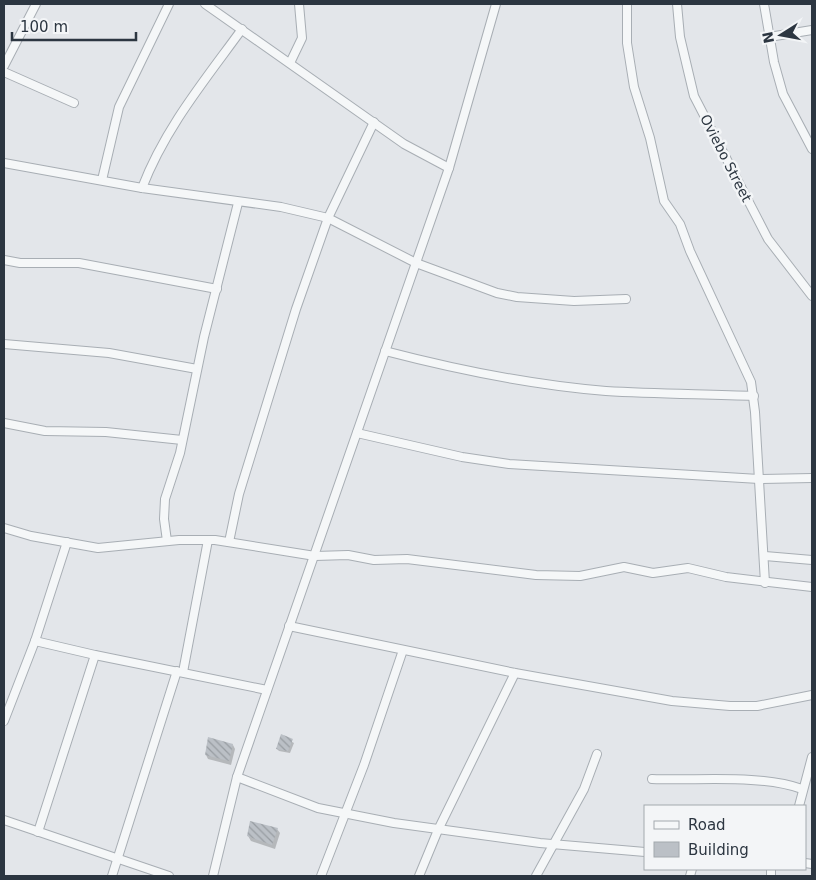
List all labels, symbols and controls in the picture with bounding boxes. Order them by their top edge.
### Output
scale bar [12,10,136,42]
north arrow [756,10,806,60]
text: 100 m [20,18,68,36]
text: N [759,30,777,45]
street label: Oviebo Street [697,111,755,205]
legend [644,805,806,870]
text: Road [688,816,726,834]
text: Building [688,841,749,859]

